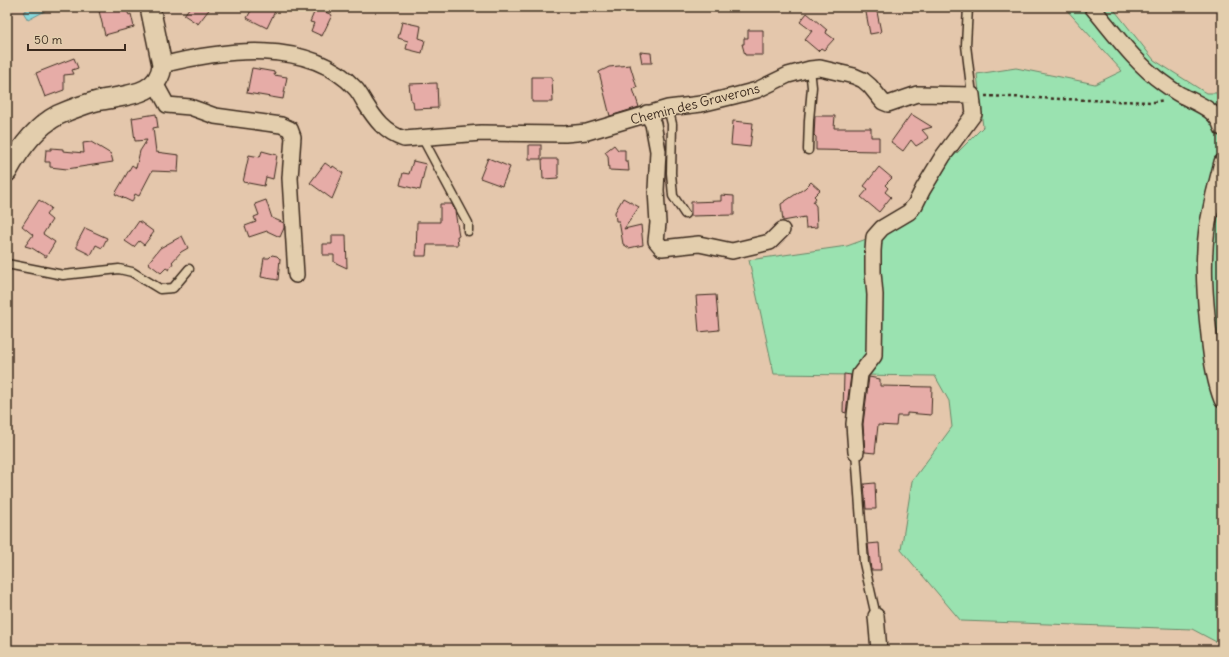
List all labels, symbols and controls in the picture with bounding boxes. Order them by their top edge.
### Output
scale bar [28,26,125,52]
text: 50 m [34,32,63,47]
street label: Chemin des Graverons [629,80,762,128]

